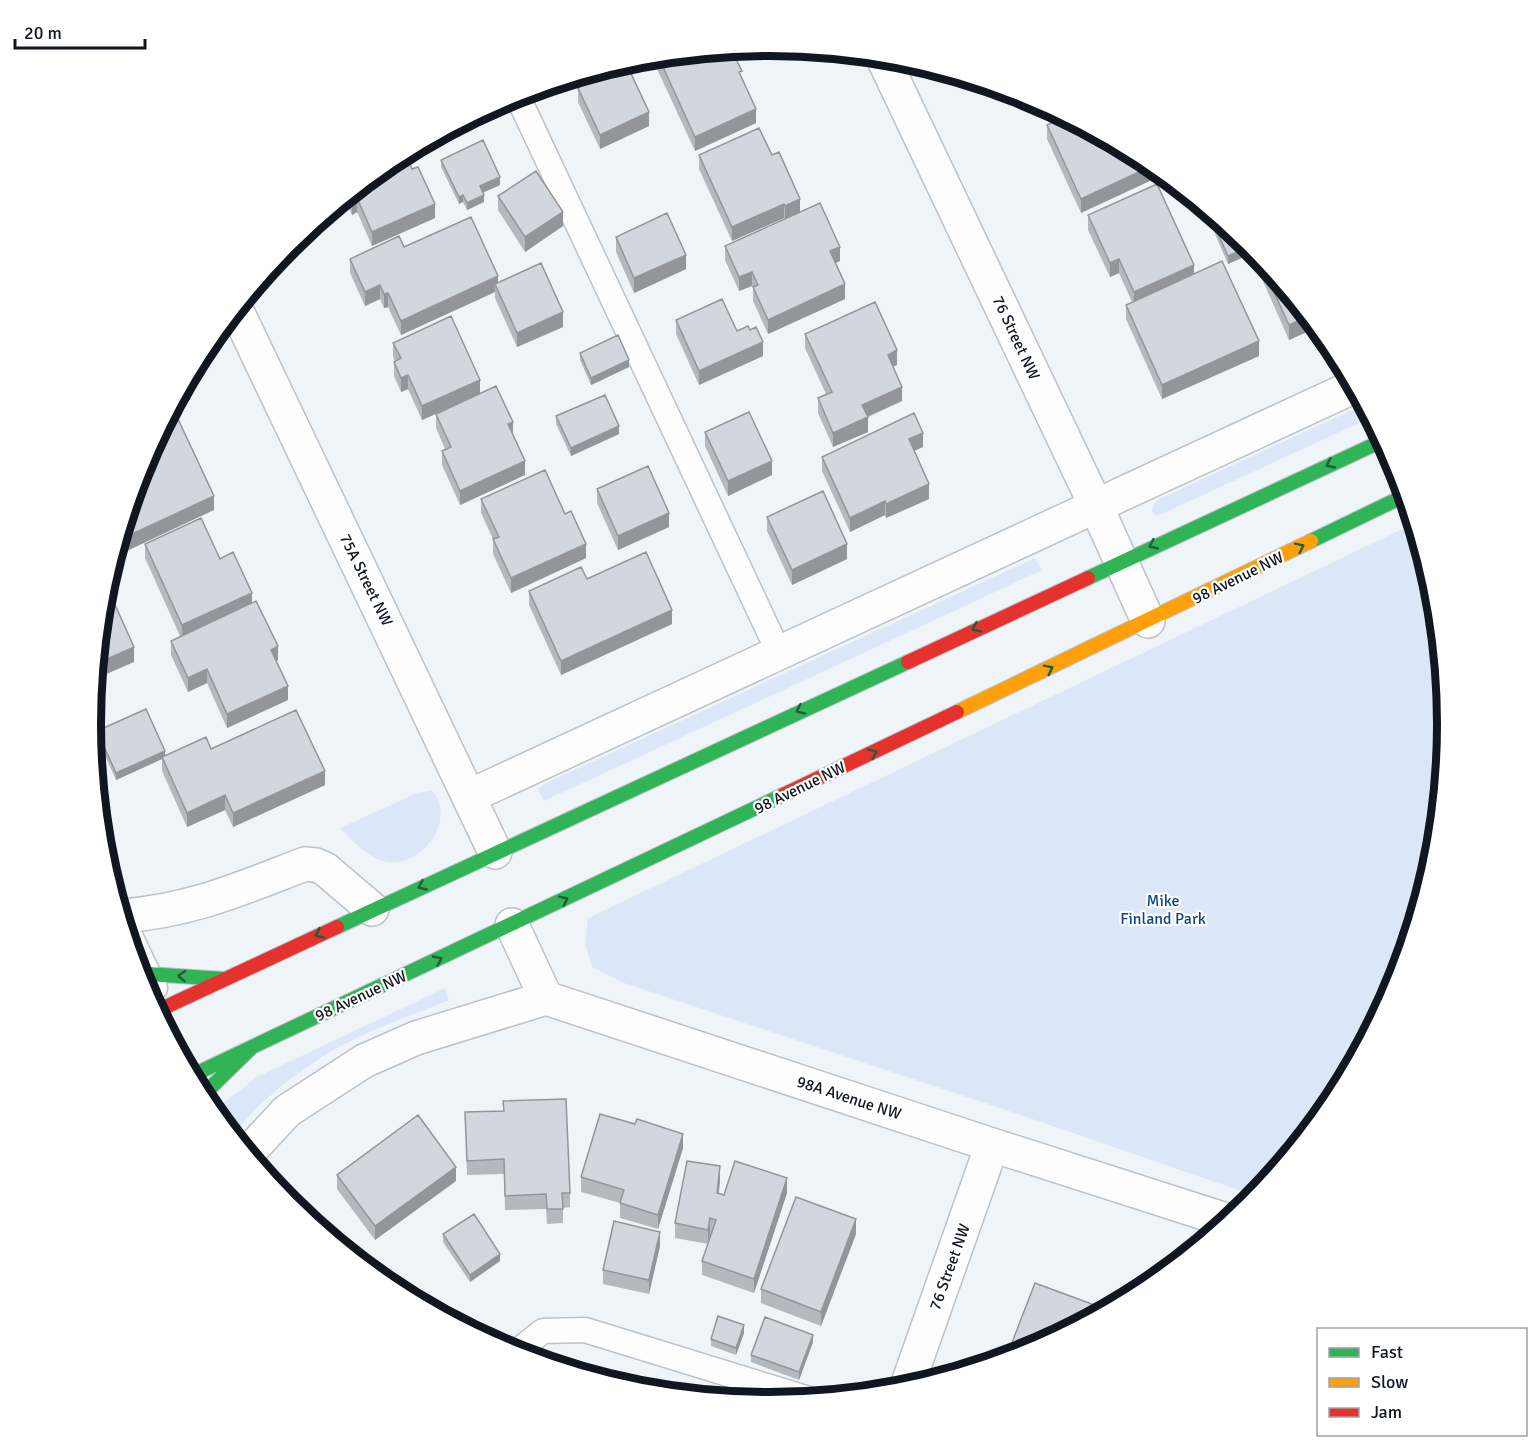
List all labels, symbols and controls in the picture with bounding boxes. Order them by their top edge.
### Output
scale bar [15,12,146,50]
text: 20 m [24,22,62,44]
street label: 76 Street NW [988,293,1044,384]
one-way arrow [1326,457,1337,469]
street label: 75A Street NW [335,531,397,630]
one-way arrow [1149,538,1160,550]
one-way arrow [1294,543,1305,555]
street label: 98 Avenue NW [1189,547,1287,609]
one-way arrow [972,620,983,632]
one-way arrow [1043,664,1054,676]
one-way arrow [795,703,806,715]
one-way arrow [867,748,878,760]
street label: 98 Avenue NW [751,757,849,819]
one-way arrow [418,879,429,891]
park label: Mike Finland Park [1120,891,1206,929]
one-way arrow [558,896,569,908]
one-way arrow [315,927,326,939]
one-way arrow [432,955,443,967]
street label: 98 Avenue NW [312,966,410,1026]
one-way arrow [177,970,186,983]
street label: 98A Avenue NW [794,1072,904,1124]
street label: 76 Street NW [925,1221,975,1313]
legend [1317,1328,1527,1436]
text: Fast [1371,1341,1403,1363]
text: Slow [1371,1371,1408,1393]
text: Jam [1371,1401,1402,1423]

